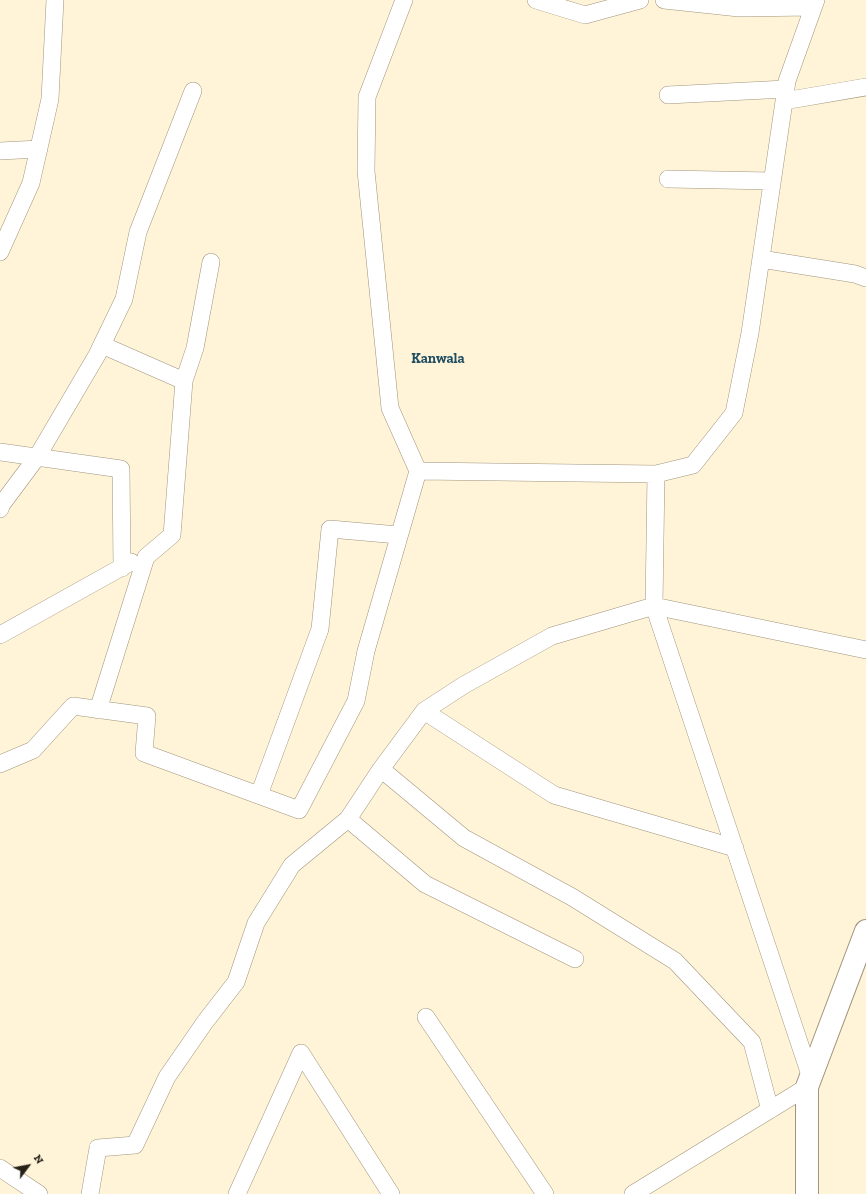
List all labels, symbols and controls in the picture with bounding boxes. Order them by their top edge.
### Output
district label: Kanwala [411,351,465,367]
north arrow [8,1146,48,1186]
text: N [31,1152,46,1166]

